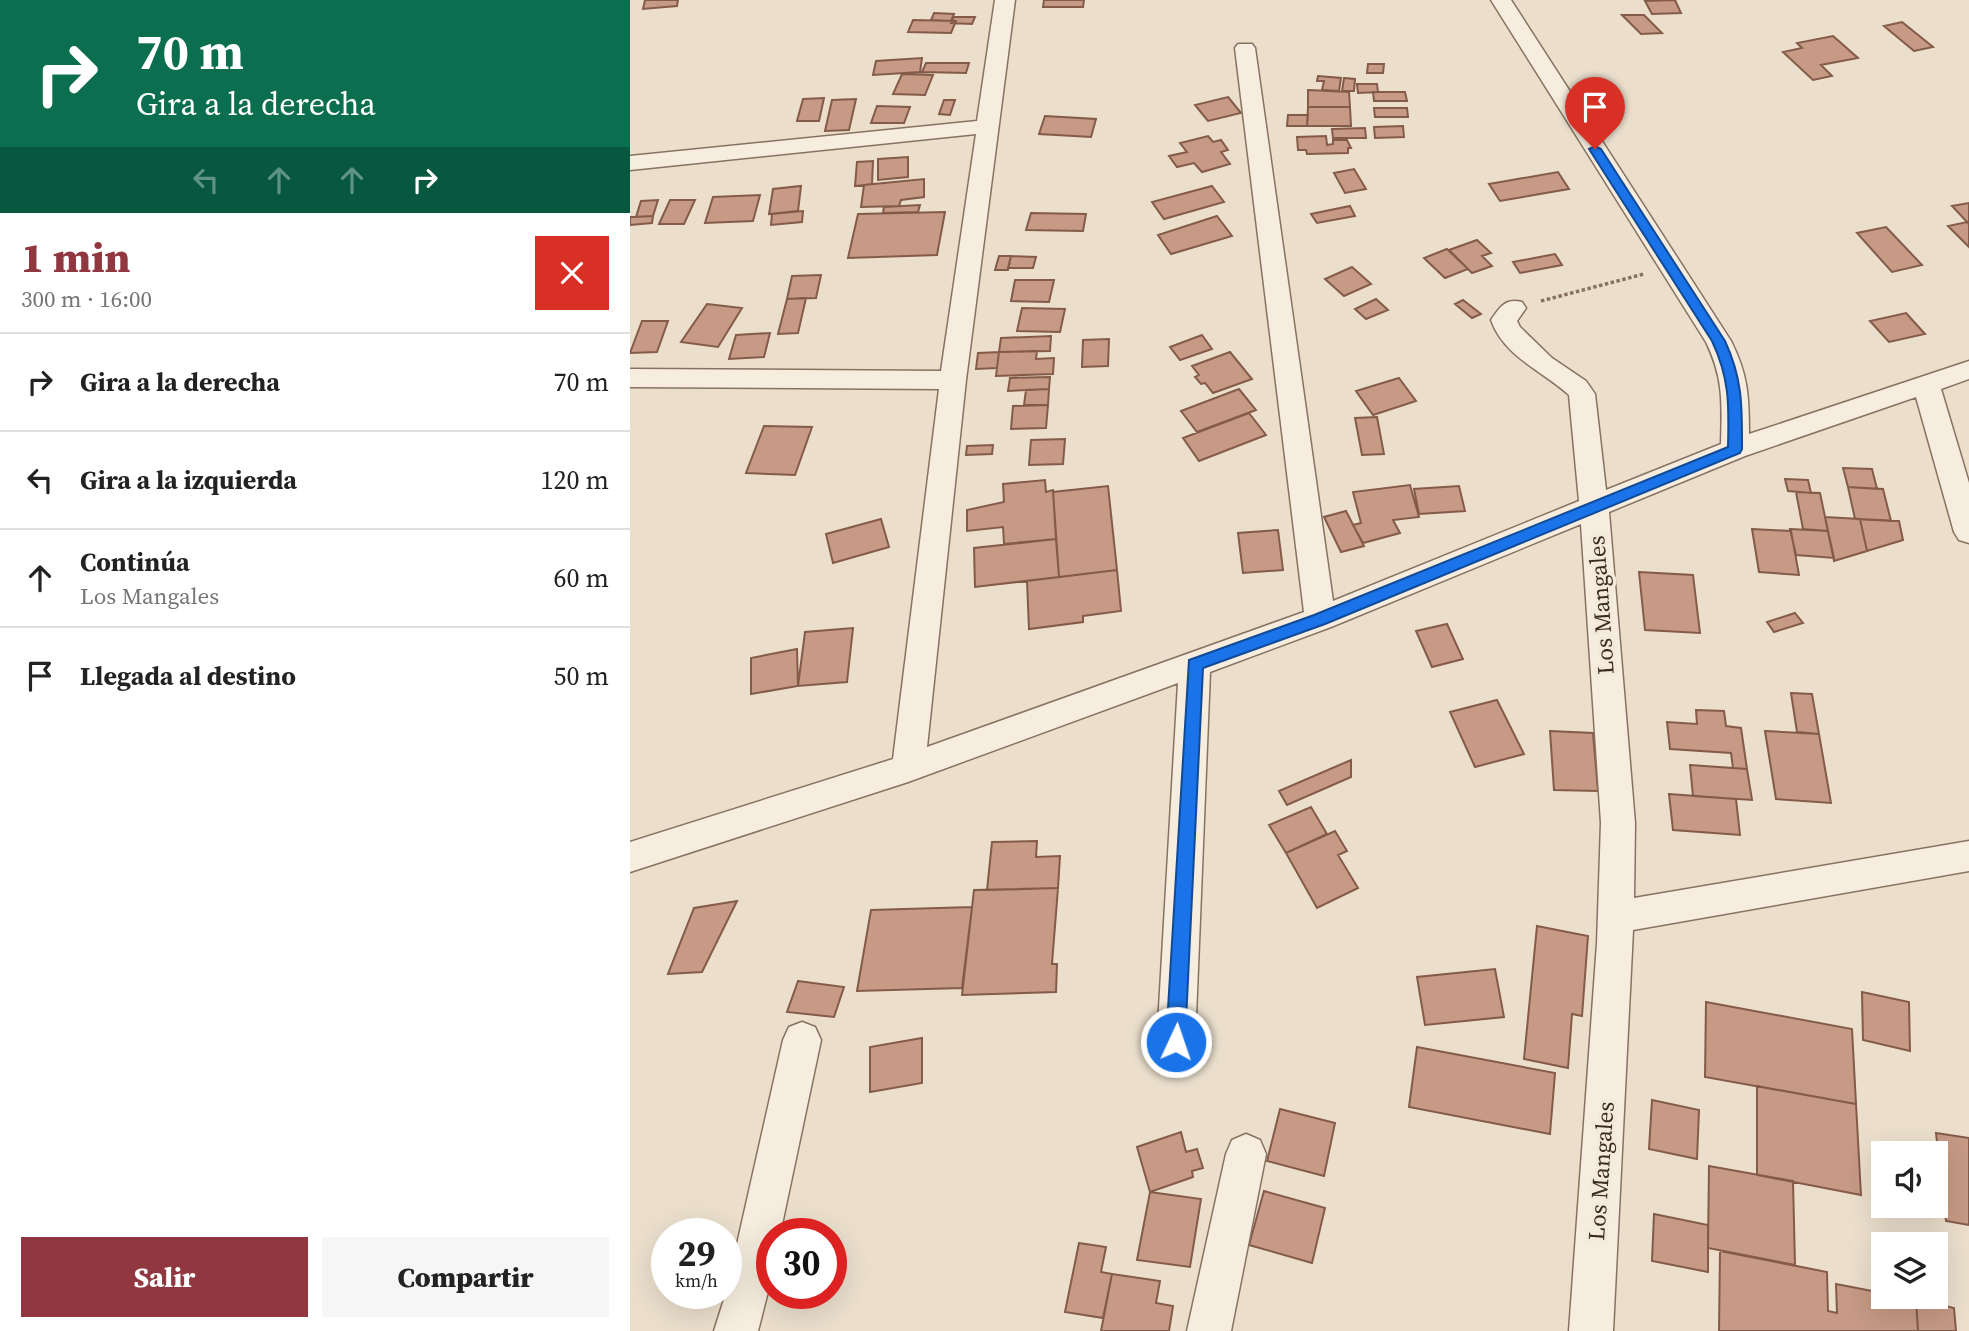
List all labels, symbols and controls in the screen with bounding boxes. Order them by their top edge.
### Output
text: 70 m [136,18,244,85]
icon: right [21,28,112,119]
pin [1565,77,1625,149]
text: Gira a la derecha [136,82,376,126]
icon: arrive [1576,88,1614,126]
icon: left [187,161,225,199]
icon: ahead [260,161,298,199]
icon: ahead [333,161,371,199]
icon: right [406,161,444,199]
text: 1 min [21,228,131,286]
button: close [535,236,609,310]
text: 300 m · 16:00 [21,283,152,315]
icon: right [21,363,59,401]
text: Gira a la derecha [80,364,280,400]
text: 70 m [554,364,609,400]
icon: left [21,461,59,499]
text: Gira a la izquierda [80,462,297,498]
text: 120 m [541,462,609,498]
street label: Los Mangales [1580,534,1622,676]
text: Continúa [80,544,190,580]
icon: ahead [21,559,59,597]
text: 60 m [554,560,609,596]
text: Los Mangales [80,580,219,612]
icon: arrive [21,657,59,695]
text: Llegada al destino [80,658,296,694]
text: 50 m [554,658,609,694]
position arrow [1139,1005,1213,1079]
street label: Los Mangales [1580,1100,1622,1242]
map controls [1871,1141,1948,1309]
button: sound [1871,1141,1948,1218]
speed limit sign: 30 [756,1218,847,1309]
text: 29 [678,1230,715,1278]
button: layers [1871,1232,1948,1309]
button: Salir [21,1237,308,1317]
button: Compartir [322,1237,609,1317]
text: km/h [675,1268,718,1293]

